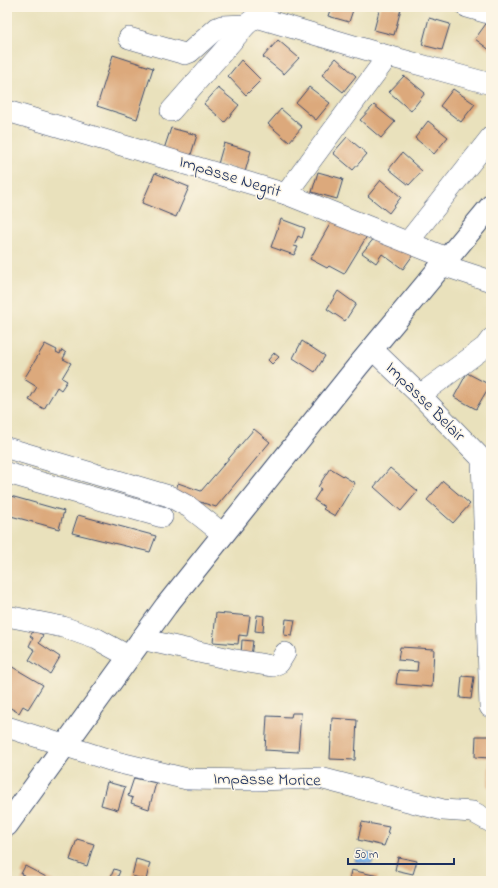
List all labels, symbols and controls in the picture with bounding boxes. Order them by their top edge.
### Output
street label: Impasse Negrit [175,150,284,206]
street label: Impasse Belair [379,356,471,448]
street label: Impasse Morice [213,767,321,793]
scale bar [348,840,454,866]
text: 50 m [354,846,378,864]

